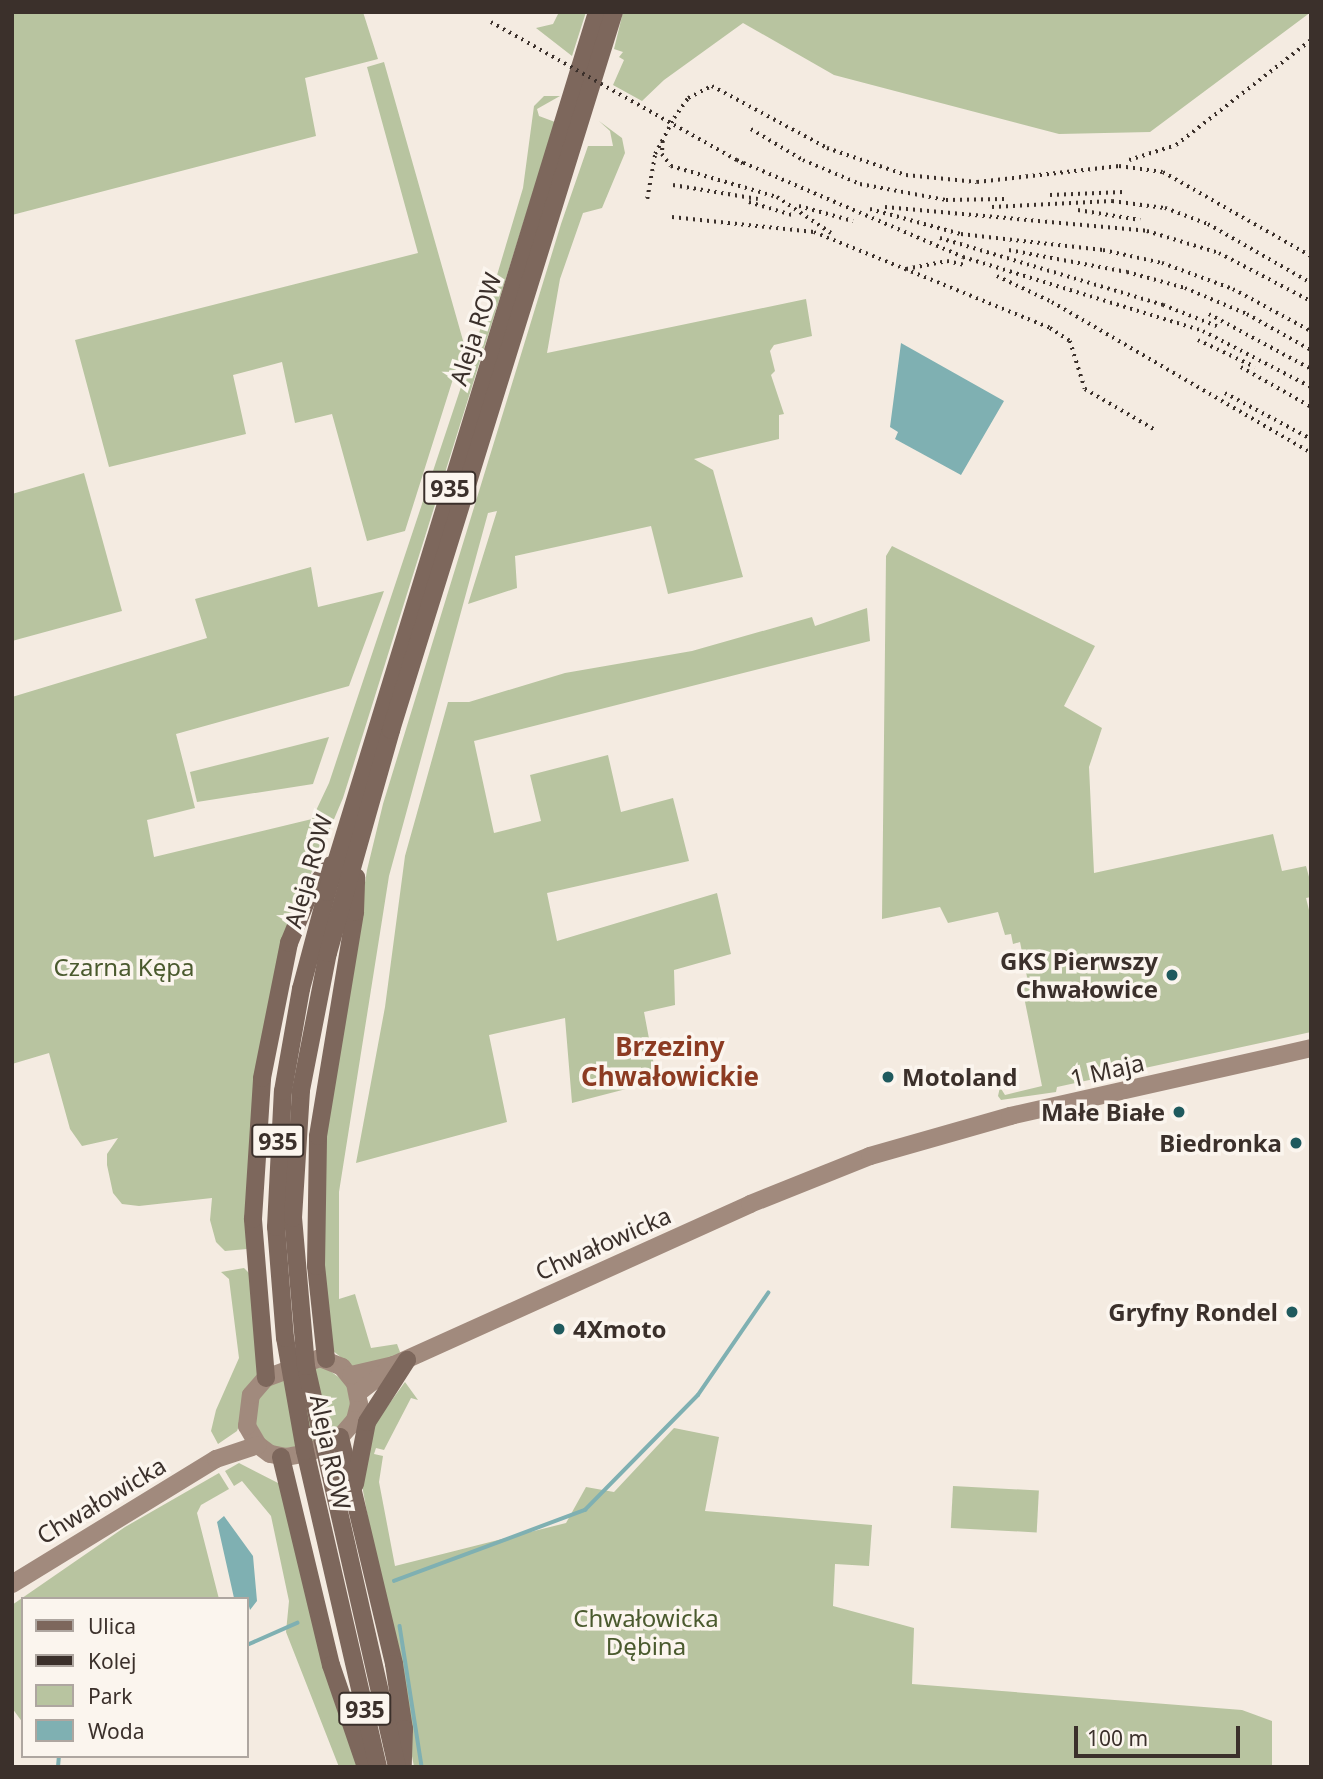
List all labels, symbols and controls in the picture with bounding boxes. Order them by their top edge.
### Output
street label: Aleja ROW [443,269,507,389]
road number: 935 [422,468,478,508]
street label: Aleja ROW [278,811,338,931]
place label: GKS Pierwszy Chwałowice [1000,947,1158,1003]
park label: Czarna Kępa [54,953,194,981]
marker: GKS Pierwszy Chwałowice [1164,967,1180,983]
district label: Brzeziny Chwałowickie [581,1031,759,1092]
street label: 1 Maja [1067,1048,1147,1092]
place label: Motoland [902,1063,1017,1091]
marker: Motoland [880,1069,896,1085]
place label: Małe Białe [1041,1098,1165,1126]
marker: Małe Białe [1171,1104,1187,1120]
road number: 935 [250,1122,306,1160]
place label: Biedronka [1159,1129,1282,1157]
marker: Biedronka [1288,1135,1304,1151]
street label: Chwałowicka [531,1200,675,1286]
place label: Gryfny Rondel [1108,1298,1278,1326]
marker: Gryfny Rondel [1284,1304,1300,1320]
place label: 4Xmoto [573,1315,667,1343]
marker: 4Xmoto [551,1321,567,1337]
street label: Aleja ROW [305,1392,357,1512]
street label: Chwałowicka [31,1450,171,1550]
legend [21,1597,248,1758]
park label: Chwałowicka Dębina [573,1604,719,1660]
text: Ulica [88,1612,136,1640]
text: Kolej [88,1647,136,1675]
text: Park [88,1682,132,1710]
road number: 935 [337,1690,393,1728]
scale bar [1078,1712,1244,1756]
text: Woda [88,1717,145,1745]
text: 100 m [1087,1724,1148,1752]

